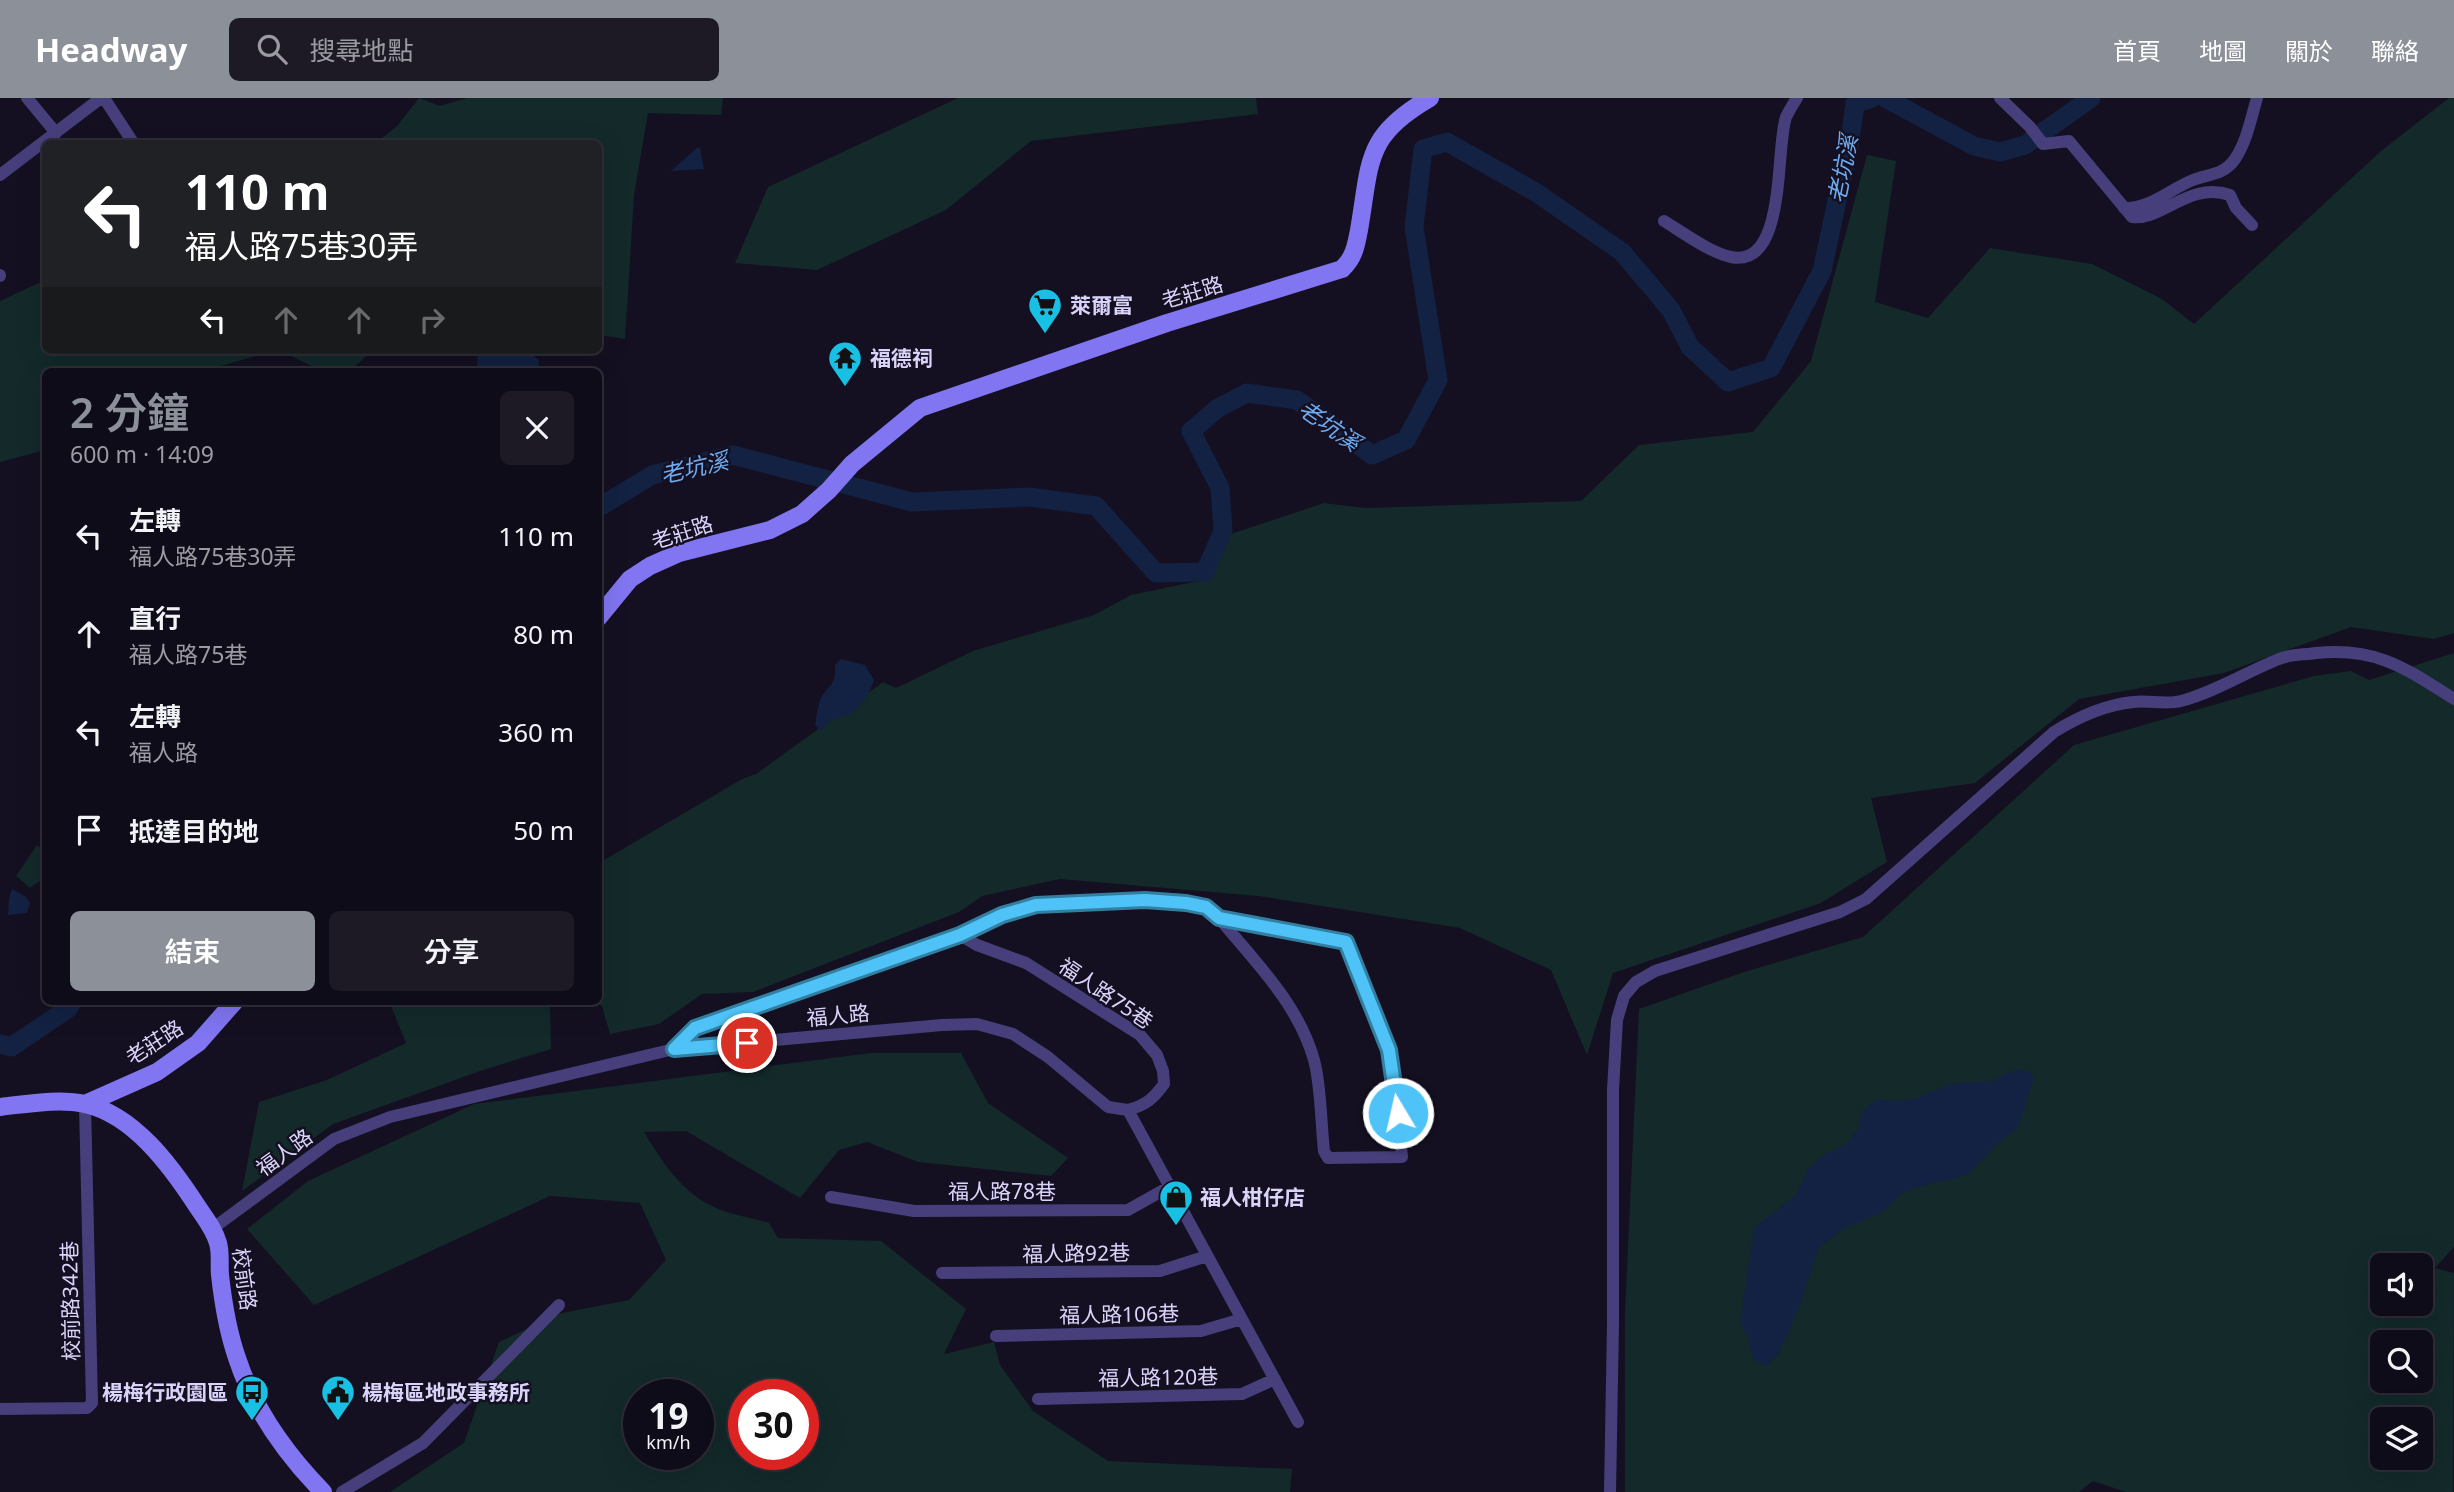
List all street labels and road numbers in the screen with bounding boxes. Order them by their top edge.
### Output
street label: 老莊路 [1158,269,1226,315]
street label: 老莊路 [648,509,716,555]
street label: 福人路75巷 [1053,951,1159,1035]
street label: 福人路 [805,998,871,1032]
street label: 老莊路 [120,1013,188,1071]
street label: 福人路 [250,1122,318,1182]
street label: 福人路78巷 [948,1177,1056,1205]
street label: 福人路92巷 [1022,1238,1130,1268]
street label: 校前路342巷 [55,1241,85,1361]
street label: 校前路 [227,1246,263,1312]
street label: 福人路106巷 [1059,1299,1179,1329]
street label: 福人路120巷 [1098,1362,1218,1392]

